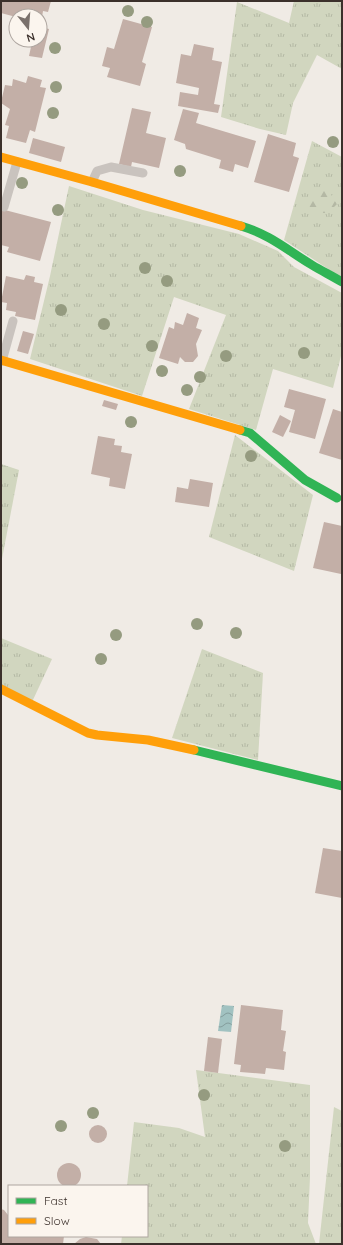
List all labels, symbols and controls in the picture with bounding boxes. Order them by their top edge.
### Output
north arrow [8,8,48,48]
text: N [25,30,37,45]
legend [8,1185,148,1237]
text: Fast [44,1193,68,1208]
text: Slow [44,1213,70,1228]

